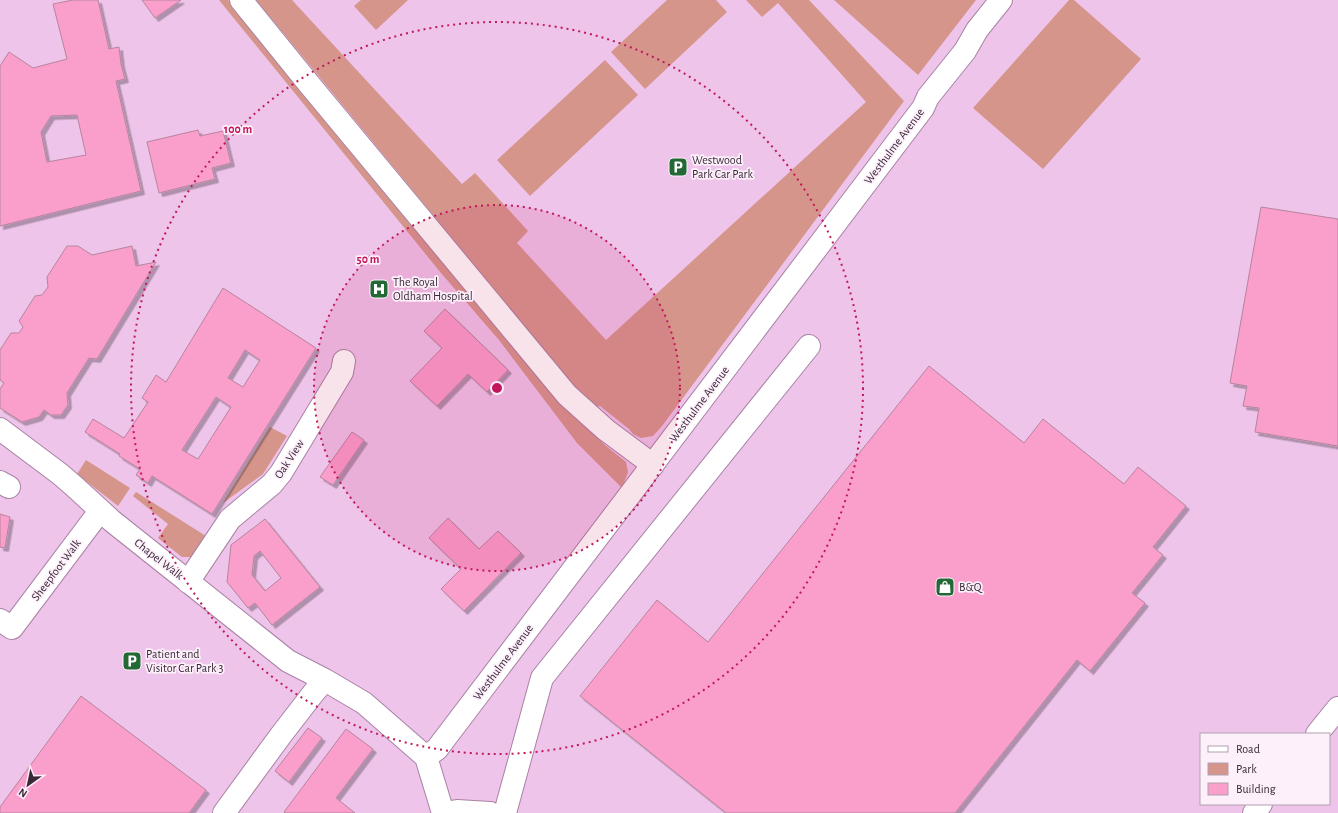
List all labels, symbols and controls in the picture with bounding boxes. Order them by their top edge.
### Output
street label: Westhulme Avenue [862,106,926,186]
text: 100 m [224,123,252,135]
place label: Westwood Park Car Park [692,154,753,180]
parking icon: Westwood Park Car Park [667,156,689,178]
text: 50 m [357,253,380,265]
place label: The Royal Oldham Hospital [393,276,473,302]
hospital icon: The Royal Oldham Hospital [368,278,390,300]
street label: Westhulme Avenue [667,364,731,444]
centre of rings [490,381,504,395]
street label: Oak View [272,437,306,481]
street label: Chapel Walk [132,536,186,582]
street label: Sheepfoot Walk [29,537,83,603]
shop icon: B&Q [934,576,956,598]
place label: B&Q [959,581,983,594]
street label: Westhulme Avenue [471,622,535,702]
place label: Patient and Visitor Car Park 3 [146,648,224,674]
parking icon: Patient and Visitor Car Park 3 [121,650,143,672]
legend [1200,733,1330,805]
text: Road [1236,743,1260,755]
text: Park [1236,763,1257,775]
north arrow [8,765,48,805]
text: Building [1236,783,1276,795]
text: N [17,786,29,800]

